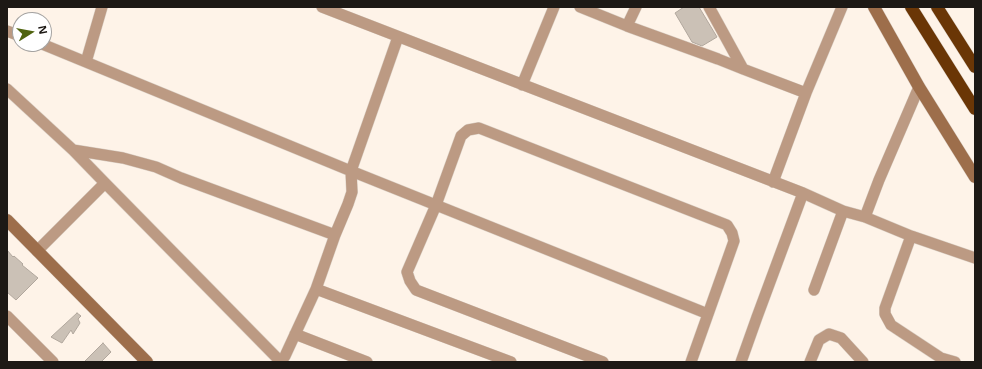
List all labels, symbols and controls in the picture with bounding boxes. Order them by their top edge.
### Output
north arrow [12,12,52,52]
text: N [35,24,52,36]

